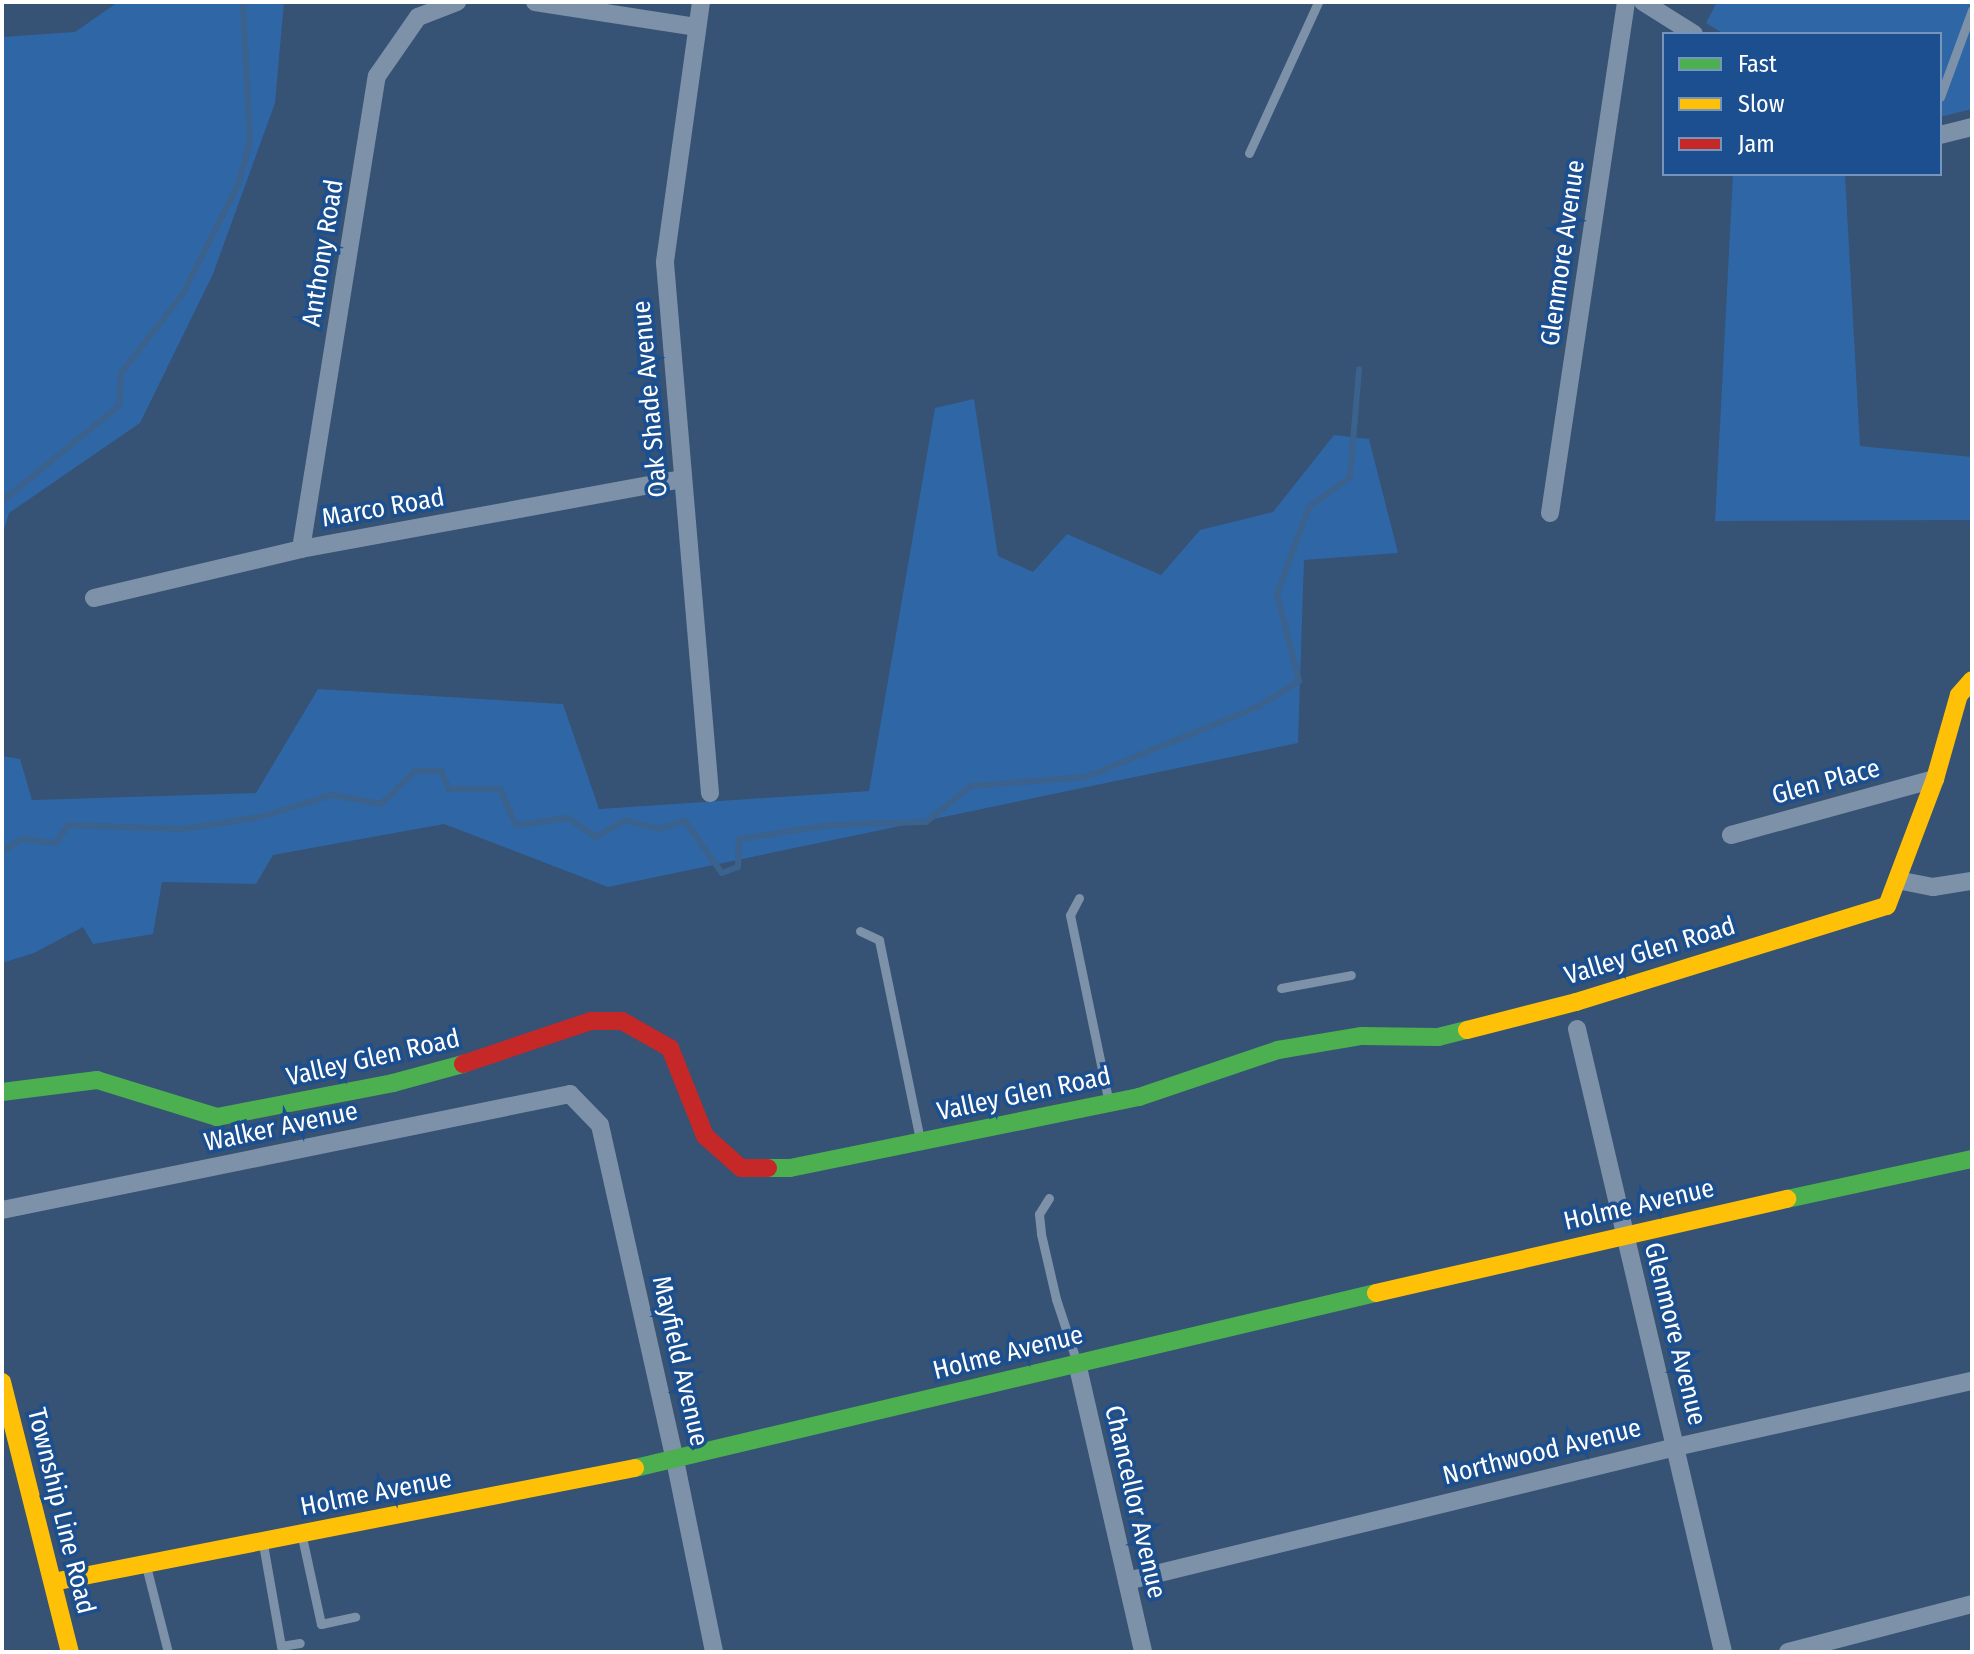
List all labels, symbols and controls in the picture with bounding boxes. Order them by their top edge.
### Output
legend [1662,32,1942,176]
text: Fast [1738,50,1777,78]
text: Slow [1738,90,1784,118]
text: Jam [1738,130,1775,158]
street label: Glenmore Avenue [1535,158,1591,348]
street label: Anthony Road [296,177,350,329]
street label: Oak Shade Avenue [626,299,674,499]
street label: Marco Road [319,482,447,534]
street label: Glen Place [1769,753,1883,811]
street label: Valley Glen Road [1561,910,1739,992]
street label: Valley Glen Road [283,1023,463,1093]
street label: Valley Glen Road [934,1060,1114,1128]
street label: Walker Avenue [201,1096,361,1158]
street label: Holme Avenue [1561,1173,1717,1237]
street label: Glenmore Avenue [1637,1239,1713,1429]
street label: Mayfield Avenue [645,1273,715,1449]
street label: Holme Avenue [930,1319,1086,1387]
street label: Chancellor Avenue [1098,1402,1172,1602]
street label: Township Line Road [20,1405,102,1617]
street label: Northwood Avenue [1440,1412,1644,1492]
street label: Holme Avenue [298,1463,454,1523]

